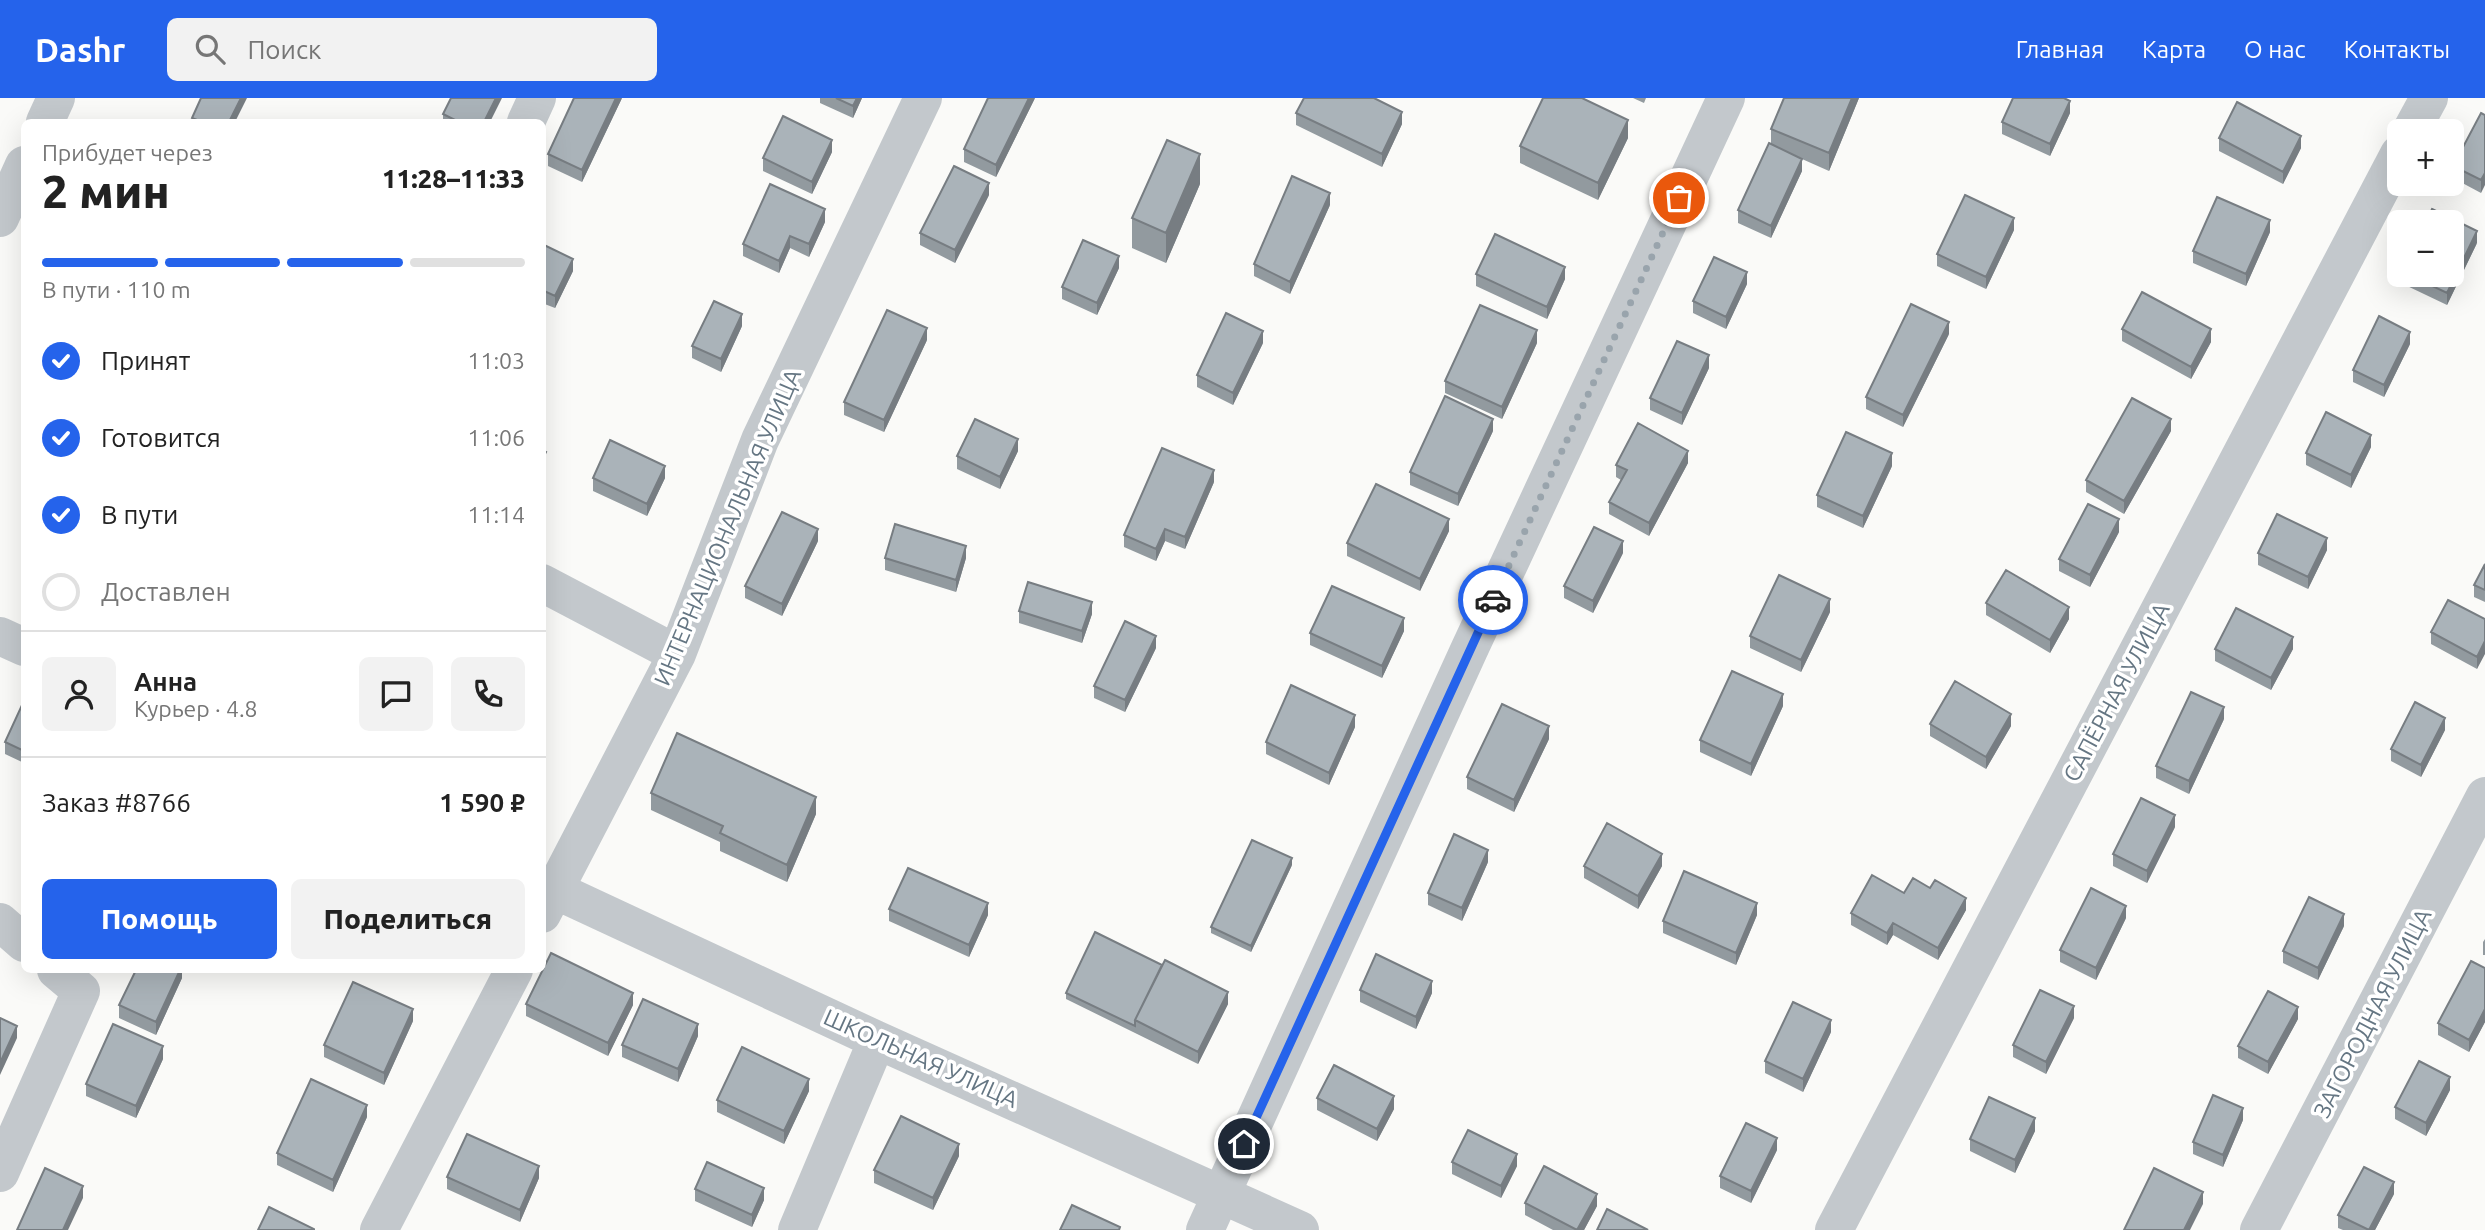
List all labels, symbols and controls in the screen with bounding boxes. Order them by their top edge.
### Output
search box [167,18,657,81]
icon: search [191,30,229,68]
text: Dashr [35,31,125,68]
text: Поиск [247,35,321,64]
text: Главная [2016,36,2104,63]
text: Карта [2142,36,2206,63]
text: О нас [2244,36,2306,63]
text: Контакты [2344,36,2450,63]
map controls [2387,119,2464,287]
button: + [2387,119,2464,196]
text: Прибудет через [42,140,213,165]
text: 11:28–11:33 [382,164,525,193]
text: 2 мин [42,165,170,217]
pin [1649,168,1709,228]
icon: bag [1660,179,1698,217]
button: − [2387,210,2464,287]
text: В пути · 110 m [42,277,191,302]
icon: check [42,342,80,380]
text: Принят [101,346,190,375]
text: 11:03 [467,348,525,373]
street label: ИНТЕРНАЦИОНАЛЬНАЯ УЛИЦА [649,365,805,689]
icon: check [42,419,80,457]
text: Готовится [101,423,221,452]
text: 11:06 [467,425,525,450]
icon: check [42,496,80,534]
text: В пути [101,500,178,529]
text: 11:14 [467,502,525,527]
courier [1458,565,1528,635]
text: Доставлен [101,577,231,606]
icon: car [1474,581,1512,619]
street label: САПЁРНАЯ УЛИЦА [2058,598,2174,786]
button: person [42,657,116,731]
button: chat [359,657,433,731]
button: phone [451,657,525,731]
text: Анна [134,667,197,696]
text: Курьер · 4.8 [134,696,258,721]
text: Заказ #8766 [42,788,191,817]
text: 1 590 ₽ [439,788,525,817]
button: Помощь [42,879,277,959]
button: Поделиться [291,879,525,959]
street label: ЗАГОРОДНАЯ УЛИЦА [2308,904,2436,1122]
street label: ШКОЛЬНАЯ УЛИЦА [820,1004,1022,1112]
pin [1214,1114,1274,1174]
icon: home [1225,1125,1263,1163]

